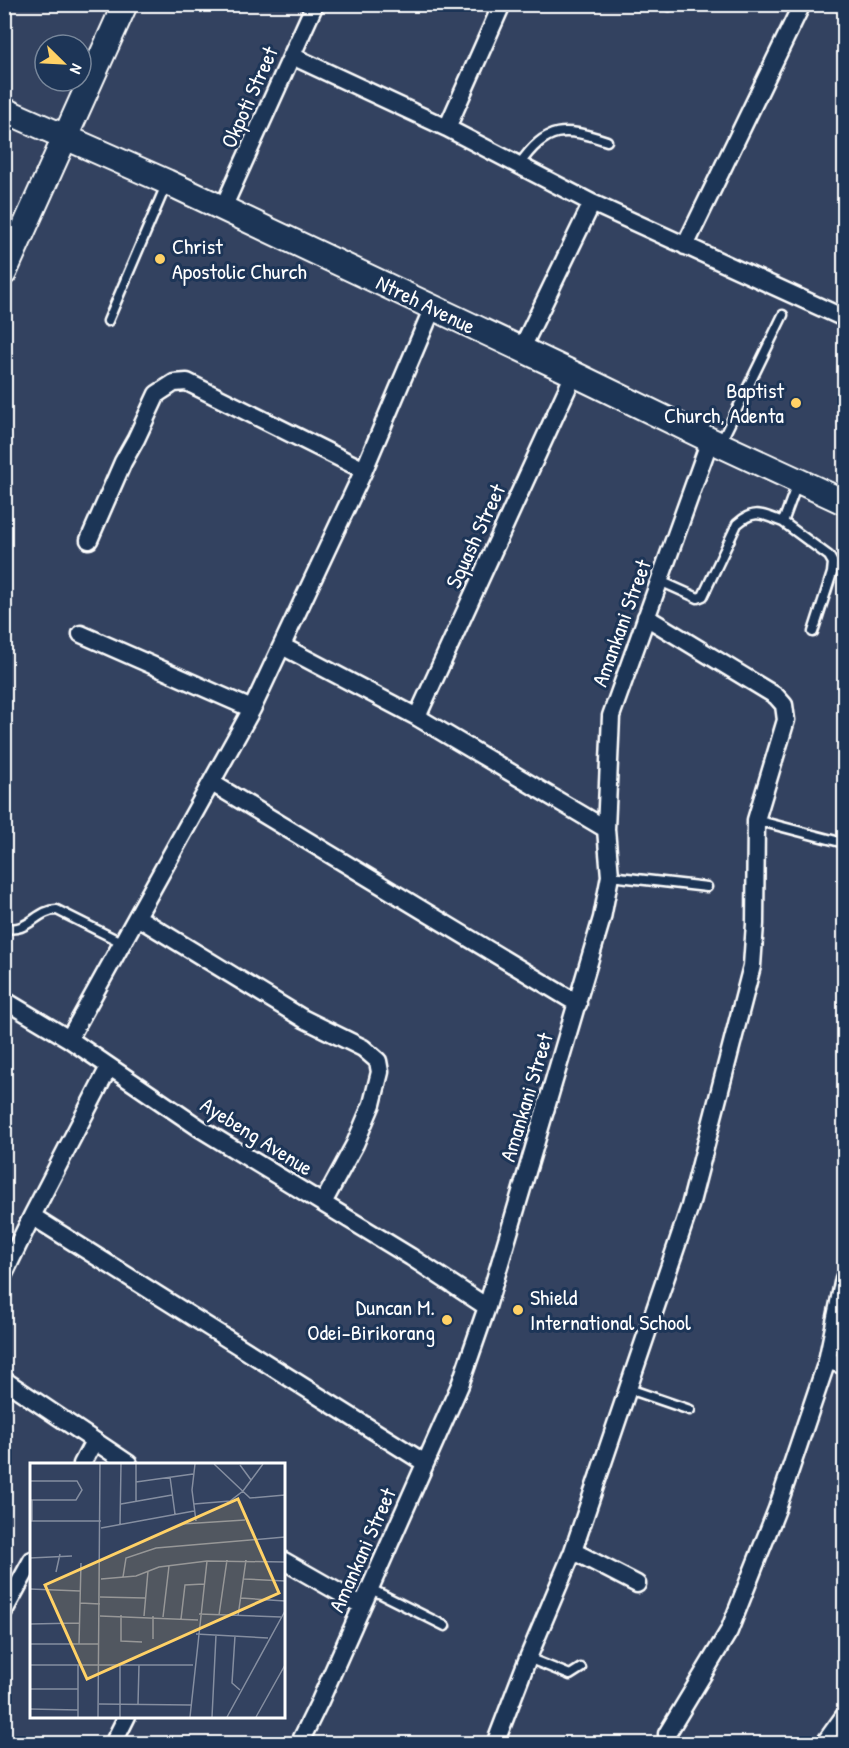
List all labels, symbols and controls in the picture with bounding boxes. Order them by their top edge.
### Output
north arrow [33,33,93,93]
street label: Okpoti Street [213,41,285,153]
text: N [65,61,88,78]
place label: Christ Apostolic Church [172,231,307,286]
marker: Christ Apostolic Church [153,252,167,266]
street label: Ntreh Avenue [372,267,481,341]
place label: Baptist Church, Adenta [664,375,784,430]
marker: Baptist Church, Adenta [789,396,803,410]
street label: Squash Street [438,479,512,593]
street label: Amankani Street [584,555,658,691]
street label: Amankani Street [492,1029,560,1165]
street label: Ayebeng Avenue [195,1090,319,1183]
place label: Shield International School [530,1282,691,1337]
place label: Duncan M. Odei-Birikorang [307,1292,435,1347]
marker: Shield International School [511,1303,525,1317]
marker: Duncan M. Odei-Birikorang [440,1313,454,1327]
inset map [30,1463,285,1718]
street label: Amankani Street [321,1483,403,1617]

